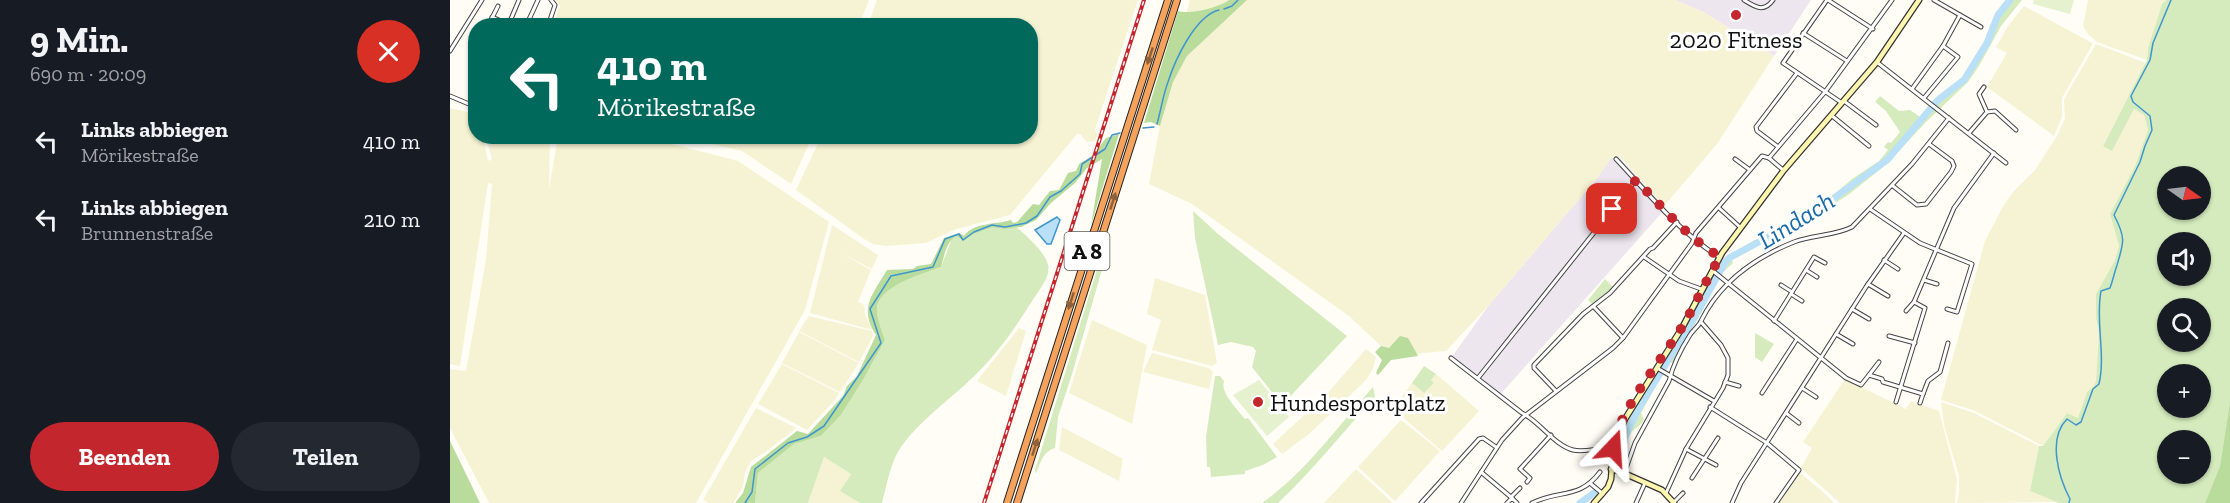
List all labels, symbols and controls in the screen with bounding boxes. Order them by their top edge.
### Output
marker: 2020 Fitness [1729,8,1743,22]
text: 9 Min. [30,18,128,61]
button: close [357,20,420,83]
place label: 2020 Fitness [1670,25,1802,54]
text: 410 m [597,40,707,91]
icon: left [498,42,576,120]
one-way arrow [1145,47,1154,65]
text: 690 m · 20:09 [30,62,146,86]
text: Mörikestraße [597,91,756,123]
text: Links abbiegen [81,116,228,143]
icon: left [30,125,63,158]
text: 410 m [363,128,420,155]
text: Mörikestraße [81,143,199,167]
north arrow [2157,166,2211,220]
map controls [2157,166,2211,484]
pin [1586,183,1637,234]
water label: Lindach [1752,184,1840,256]
one-way arrow [1108,192,1118,210]
icon: arrive [1595,192,1628,225]
text: Links abbiegen [81,194,228,221]
icon: left [30,203,63,236]
text: 210 m [364,206,420,233]
text: Brunnenstraße [81,221,213,245]
road number: A 8 [1064,232,1110,270]
button: sound [2157,232,2211,286]
one-way arrow [1066,292,1075,310]
button: search [2157,298,2211,352]
button: + [2157,364,2211,418]
place label: Hundesportplatz [1270,388,1446,417]
marker: Hundesportplatz [1251,395,1265,409]
position arrow [1581,416,1645,480]
button: Beenden [30,422,219,491]
button: Teilen [231,422,420,491]
button: − [2157,430,2211,484]
one-way arrow [1030,438,1040,456]

